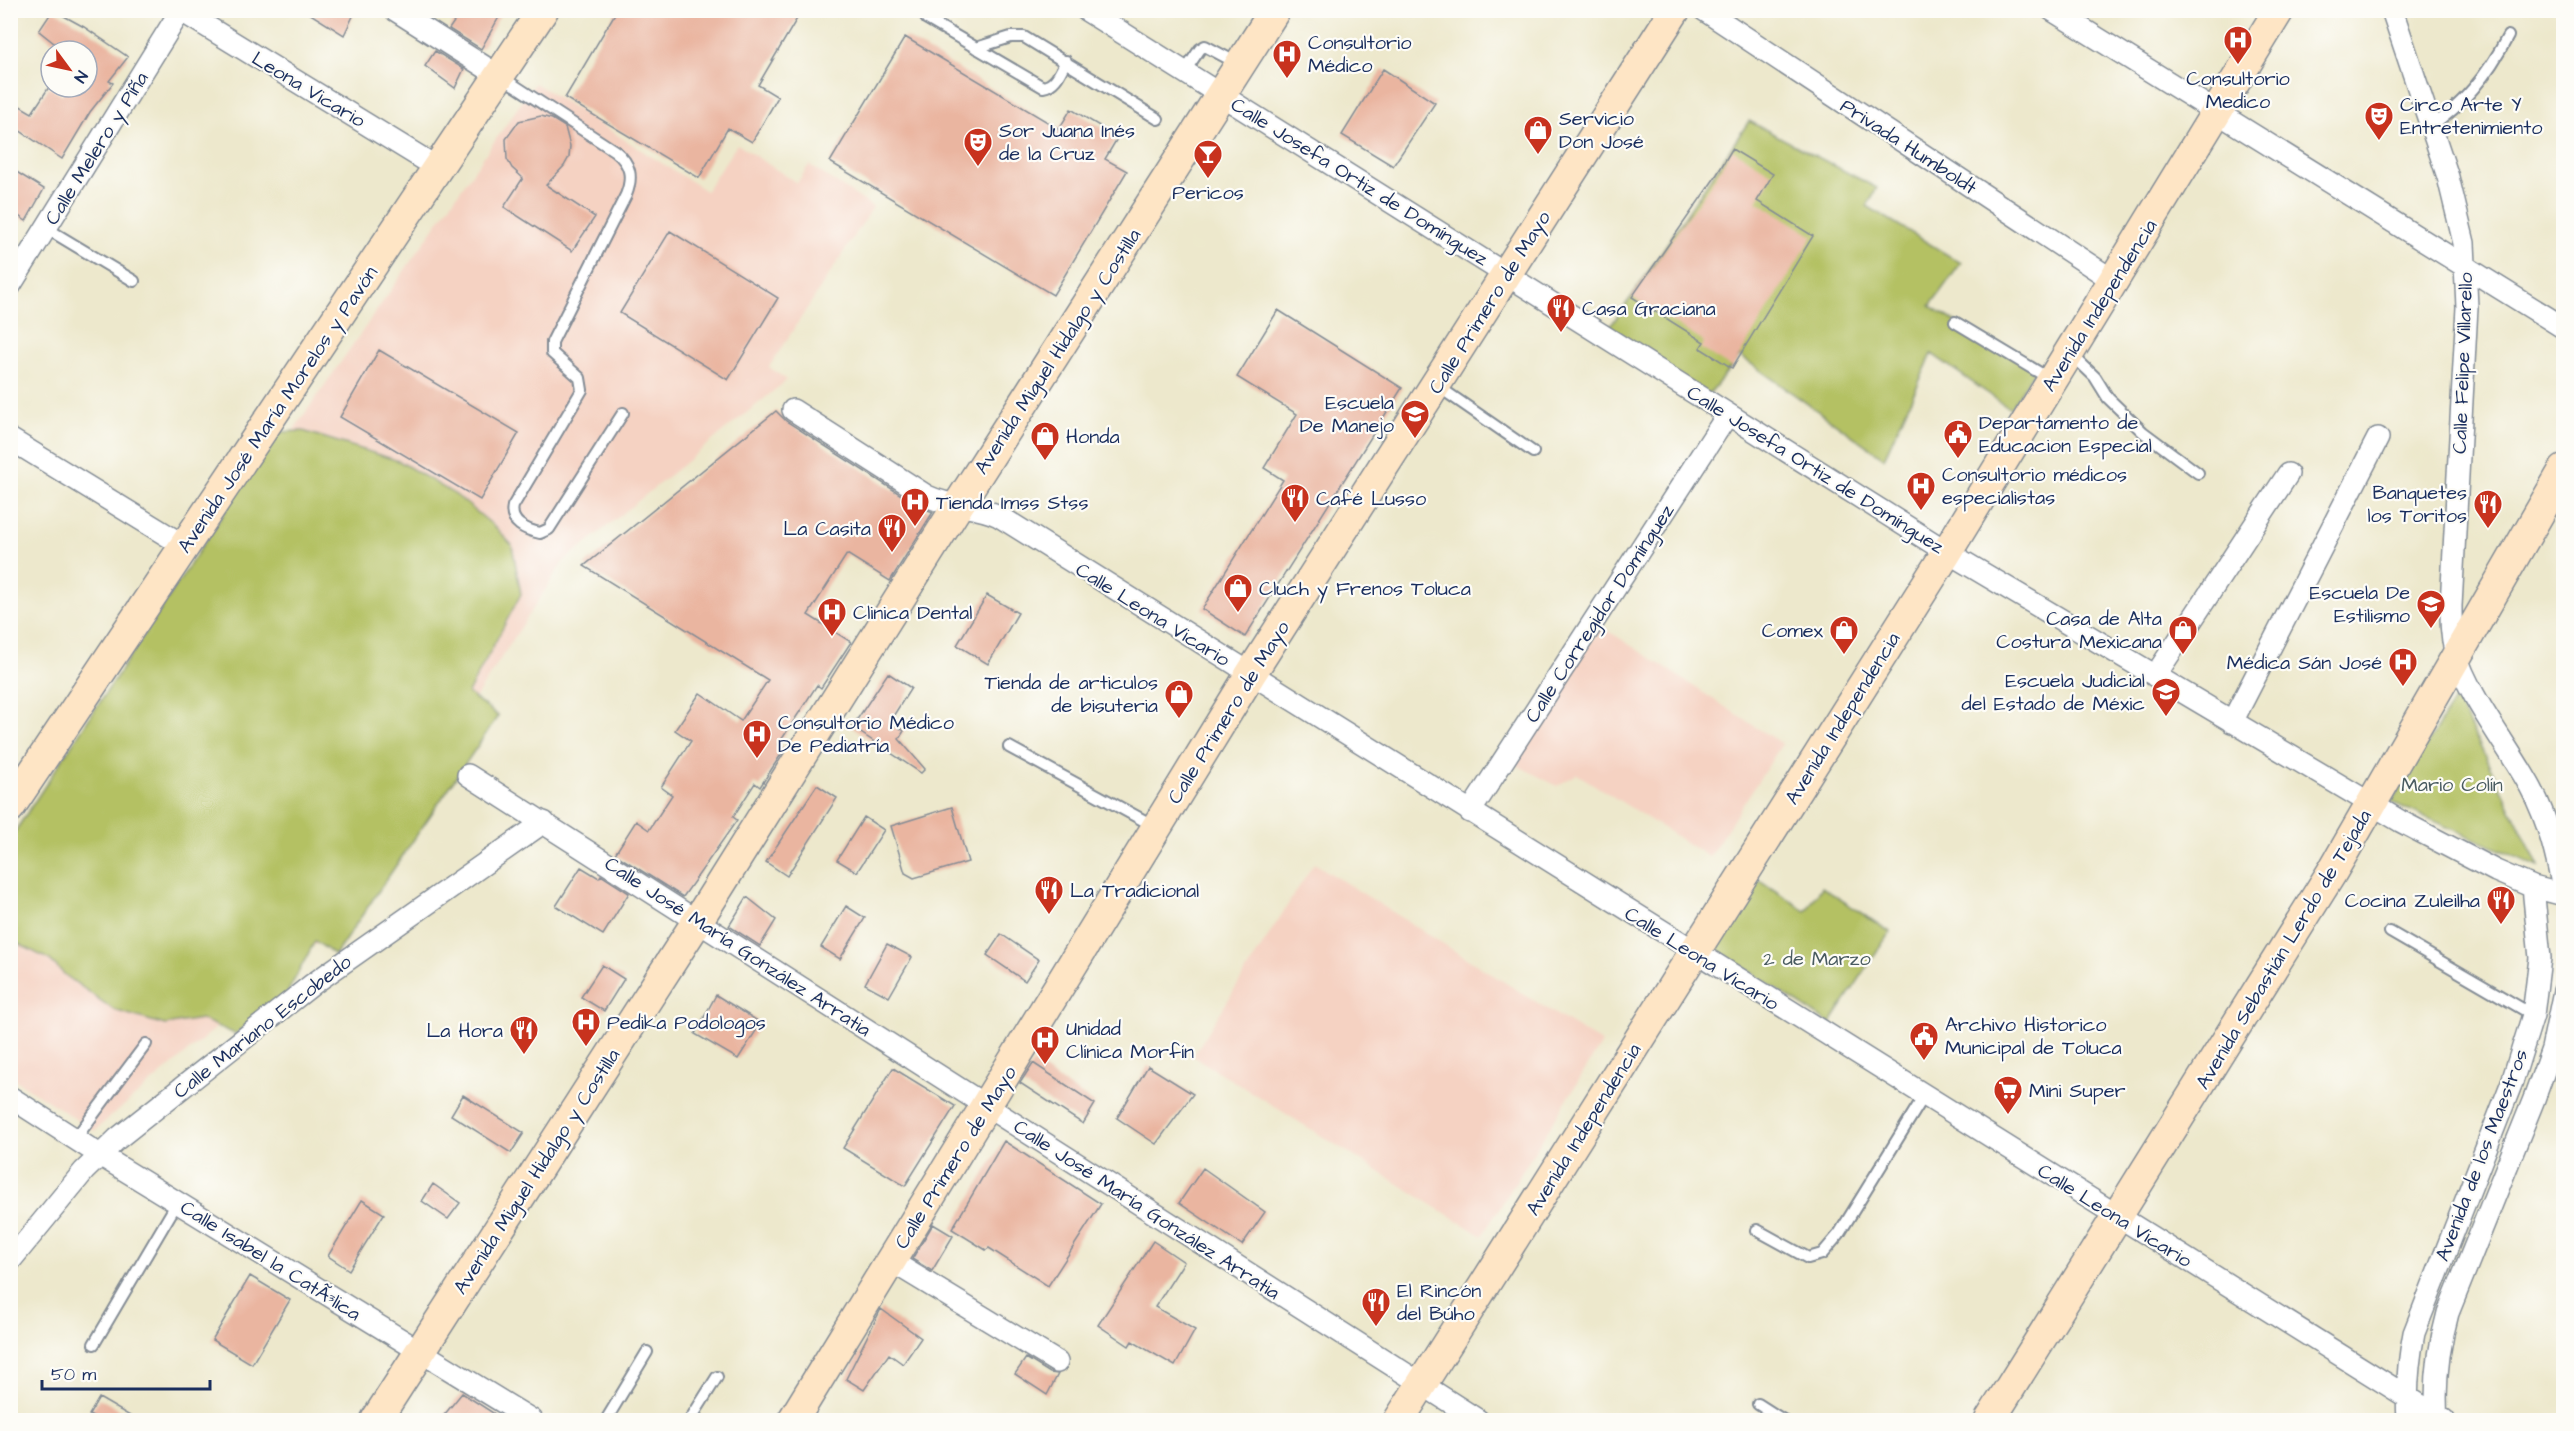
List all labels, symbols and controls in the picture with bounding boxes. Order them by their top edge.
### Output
hospital icon: Consultorio Medico [2222,24,2254,66]
place label: Consultorio Médico [1308,29,1411,80]
hospital icon: Consultorio Médico [1271,38,1303,80]
north arrow [39,39,99,99]
street label: Leona Vicario [246,45,370,135]
place label: Consultorio Medico [2186,65,2290,116]
street label: Calle Melero y Piña [38,66,156,231]
text: N [69,66,93,87]
street label: Calle Josefa Ortiz de Domínguez [1225,91,1494,274]
place label: Circo Arte Y Entretenimiento [2400,91,2542,142]
street label: Privada Humboldt [1835,92,1982,202]
theatre icon: Circo Arte Y Entretenimiento [2363,100,2395,142]
place label: Servicio Don José [1559,105,1644,156]
shop icon: Servicio Don José [1522,114,1554,156]
place label: Sor Juana Inés de la Cruz [999,117,1135,168]
theatre icon: Sor Juana Inés de la Cruz [962,126,994,168]
bar icon: Pericos [1192,138,1224,180]
place label: Pericos [1172,179,1244,207]
street label: Calle Primero de Mayo [1422,206,1558,400]
street label: Avenida Independencia [2035,214,2164,397]
street label: Avenida Miguel Hidalgo y Costilla [968,223,1149,480]
street label: Avenida José María Morelos y Pavón [171,260,386,559]
street label: Calle Felipe Villarello [2446,272,2480,454]
restaurant icon: Casa Graciana [1545,292,1577,334]
place label: Casa Graciana [1582,295,1716,323]
street label: Calle Josefa Ortiz de Domínguez [1681,379,1950,562]
place label: Escuela De Manejo [1300,389,1394,440]
school or university icon: Escuela De Manejo [1399,398,1431,440]
place label: Departamento de Educacion Especial [1979,409,2152,460]
public building icon: Departamento de Educacion Especial [1942,418,1974,460]
shop icon: Honda [1029,420,1061,462]
place label: Honda [1066,423,1120,451]
place label: Consultorio médicos especialistas [1942,461,2127,512]
hospital icon: Consultorio médicos especialistas [1905,470,1937,512]
place label: Banquetes los Toritos [2367,479,2467,530]
restaurant icon: Café Lusso [1279,482,1311,524]
place label: Café Lusso [1316,485,1426,513]
hospital icon: Tienda Imss Stss [899,486,931,528]
restaurant icon: Banquetes los Toritos [2472,488,2504,530]
place label: Tienda Imss Stss [936,489,1088,517]
street label: Calle Corregidor Domínguez [1518,499,1682,729]
restaurant icon: La Casita [876,512,908,554]
place label: La Casita [783,515,871,543]
street label: Calle Leona Vicario [1070,556,1235,674]
shop icon: Cluch y Frenos Toluca [1222,572,1254,614]
place label: Cluch y Frenos Toluca [1259,575,1471,604]
place label: Escuela De Estilismo [2309,579,2410,630]
school or university icon: Escuela De Estilismo [2415,588,2447,630]
hospital icon: Clinica Dental [816,596,848,638]
place label: Clinica Dental [853,599,972,627]
place label: Casa de Alta Costura Mexicana [1996,605,2162,656]
shop icon: Comex [1828,614,1860,656]
shop icon: Casa de Alta Costura Mexicana [2167,614,2199,656]
street label: Calle Primero de Mayo [1161,616,1297,810]
place label: Comex [1762,617,1824,645]
street label: Avenida Independencia [1778,627,1907,810]
hospital icon: Médica Sán José [2387,646,2419,688]
place label: Médica Sán José [2227,649,2382,677]
place label: Escuela Judicial del Estado de Méxic [1962,667,2145,718]
place label: Tienda de articulos de bisuteria [985,669,1158,720]
school or university icon: Escuela Judicial del Estado de Méxic [2150,676,2182,718]
shop icon: Tienda de articulos de bisuteria [1163,678,1195,720]
place label: Consultorio Médico De Pediatría [778,709,954,760]
hospital icon: Consultorio Médico De Pediatría [741,718,773,760]
park label: Mario Colín [2401,771,2503,799]
street label: Avenida Sebastián Lerdo de Tejada [2189,804,2379,1095]
street label: Calle José María González Arratia [599,850,876,1044]
restaurant icon: La Tradicional [1033,874,1065,916]
place label: La Tradicional [1070,877,1199,905]
restaurant icon: Cocina Zuleilha [2485,884,2517,926]
place label: Cocina Zuleilha [2345,887,2480,915]
street label: Calle Leona Vicario [1619,900,1784,1018]
park label: 2 de Marzo [1763,945,1871,973]
street label: Calle Mariano Escobedo [168,948,358,1105]
hospital icon: Pedika Podologos [570,1006,602,1048]
place label: Pedika Podologos [607,1009,766,1038]
place label: Archivo Historico Municipal de Toluca [1945,1011,2122,1062]
restaurant icon: La Hora [508,1014,540,1056]
place label: Unidad Clínica Morfín [1066,1015,1194,1066]
place label: La Hora [426,1017,503,1045]
public building icon: Archivo Historico Municipal de Toluca [1908,1020,1940,1062]
hospital icon: Unidad Clínica Morfín [1029,1024,1061,1066]
street label: Avenida Independencia [1519,1038,1648,1221]
street label: Avenida Miguel Hidalgo y Costilla [447,1043,628,1300]
street label: Avenida de los Maestros [2429,1045,2535,1265]
street label: Calle Primero de Mayo [888,1061,1024,1255]
supermarket icon: Mini Super [1992,1074,2024,1116]
place label: Mini Super [2029,1077,2126,1105]
street label: Calle José María González Arratia [1008,1113,1285,1307]
street label: Calle Leona Vicario [2032,1157,2197,1275]
street label: Calle Isabel la CatÃ³lica [175,1194,366,1328]
place label: El Rincón del Búho [1397,1277,1481,1328]
restaurant icon: El Rincón del Búho [1360,1286,1392,1328]
scale bar [42,1353,210,1391]
text: 50 m [51,1362,96,1387]

